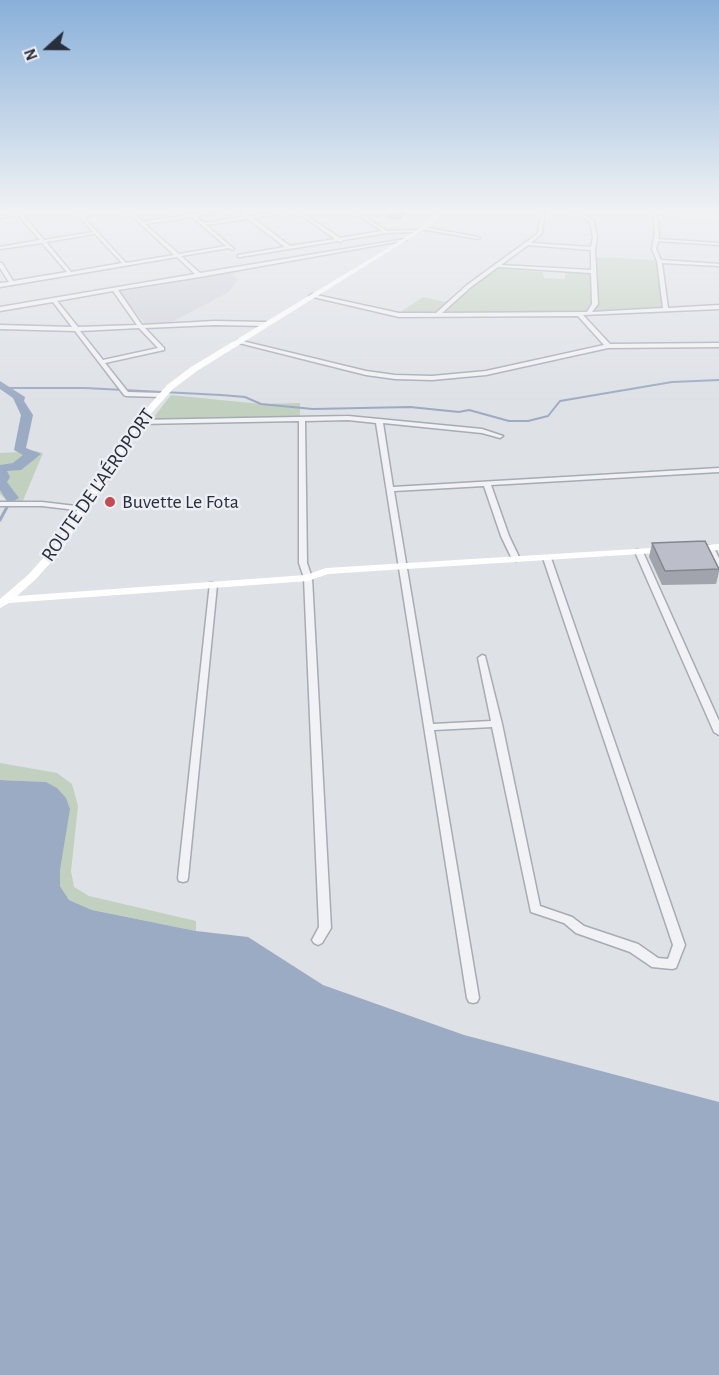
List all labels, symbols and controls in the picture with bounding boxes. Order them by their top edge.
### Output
north arrow [18,18,78,78]
text: N [22,46,41,63]
street label: ROUTE DE L'AÉROPORT [36,404,160,566]
place label: Buvette Le Fota [122,490,239,514]
marker: Buvette Le Fota [103,495,117,509]

